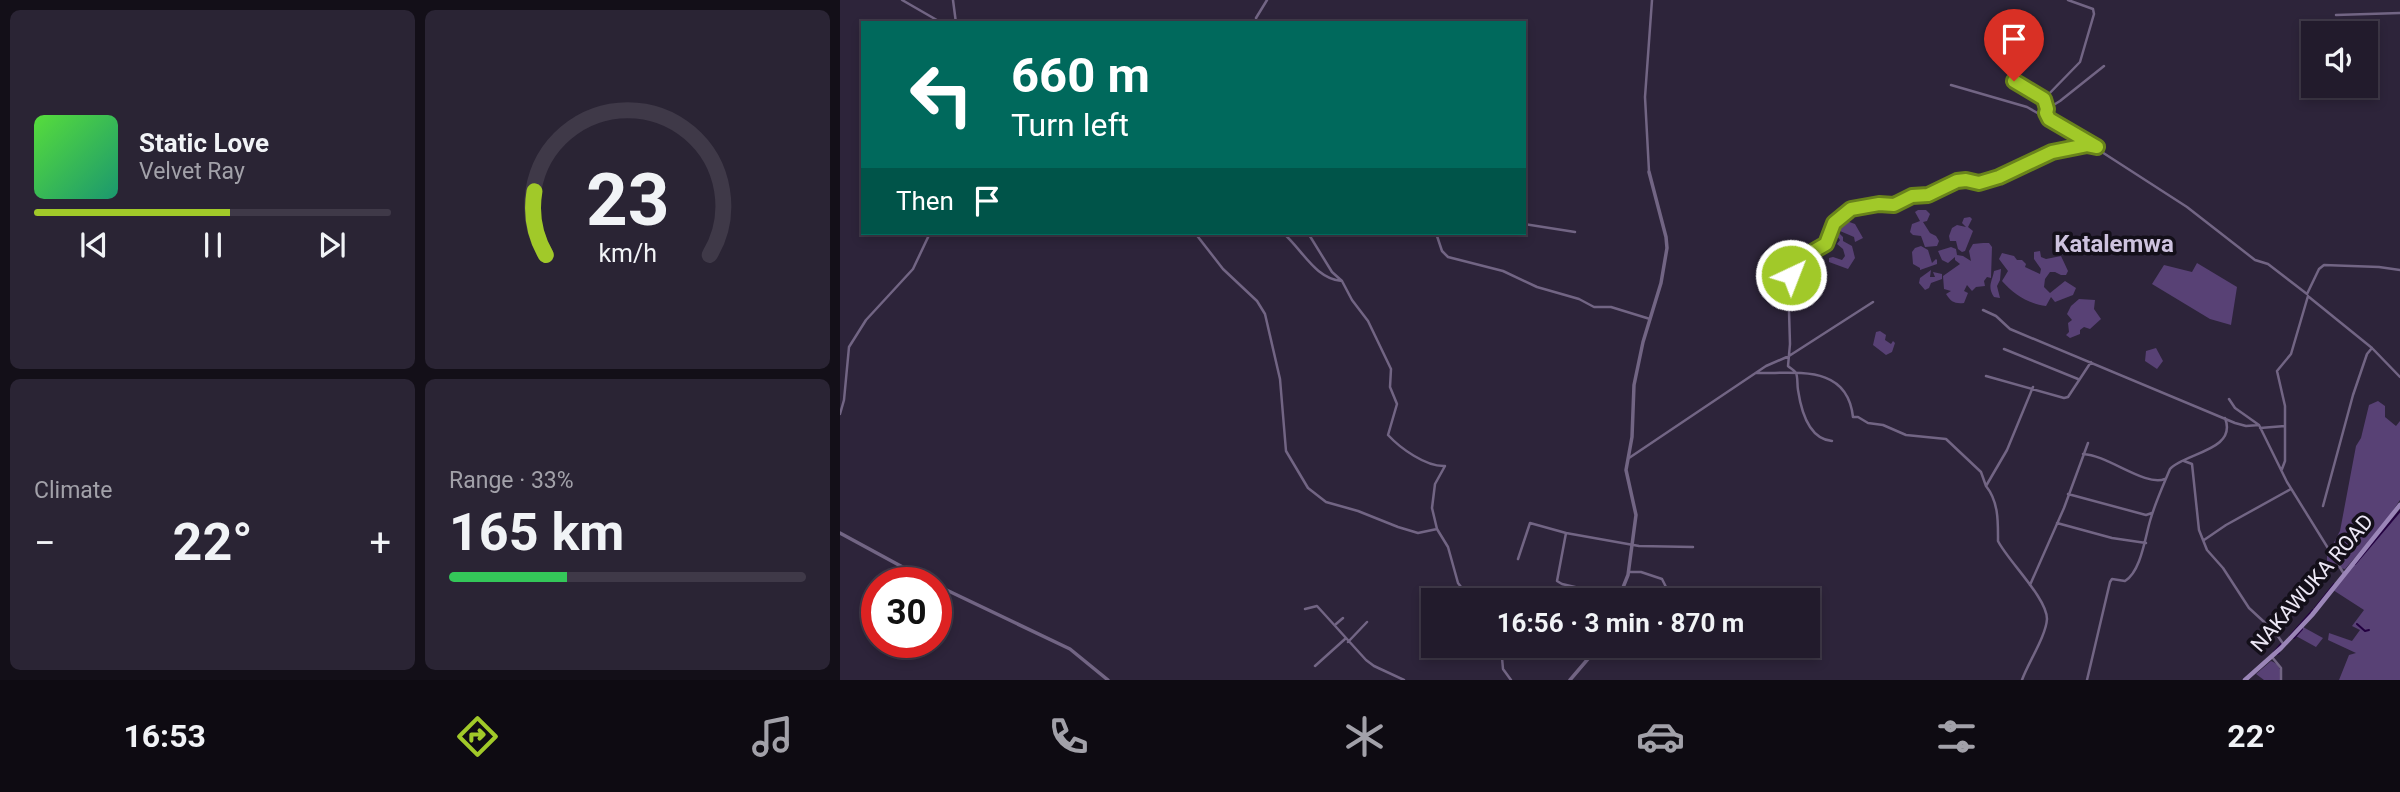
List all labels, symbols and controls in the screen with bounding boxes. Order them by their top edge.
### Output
pin [1984,9,2044,81]
icon: arrive [1995,20,2033,58]
map controls [2301,21,2378,98]
button: sound [2301,21,2378,98]
text: 660 m [1011,47,1150,104]
icon: left [896,49,987,140]
text: Turn left [1011,106,1129,144]
text: Static Love [139,128,269,158]
text: Velvet Ray [139,158,245,185]
text: 23 [586,158,669,244]
icon: arrive [968,182,1006,220]
text: Then [896,186,954,216]
icon: previous [75,226,113,264]
icon: pause [194,226,232,264]
icon: next [313,226,351,264]
district label: Katalemwa [2054,230,2174,258]
position arrow [1754,238,1828,312]
text: km/h [598,239,657,268]
text: Range · 33% [449,467,574,494]
text: Climate [34,477,113,504]
text: 165 km [449,502,624,563]
street label: NAKAWUKA ROAD [2246,509,2378,657]
text: 22° [173,512,253,573]
text: − [34,521,56,565]
text: + [369,521,391,565]
speed limit sign: 30 [861,567,952,658]
text: 16:56 · 3 min · 870 m [1497,608,1744,638]
icon: directions [453,712,502,761]
icon: music [748,712,797,761]
icon: phone [1044,712,1093,761]
icon: climate [1340,712,1389,761]
icon: car [1636,712,1685,761]
icon: filters [1932,712,1981,761]
text: 16:53 [123,717,206,755]
text: 22° [2227,717,2277,755]

